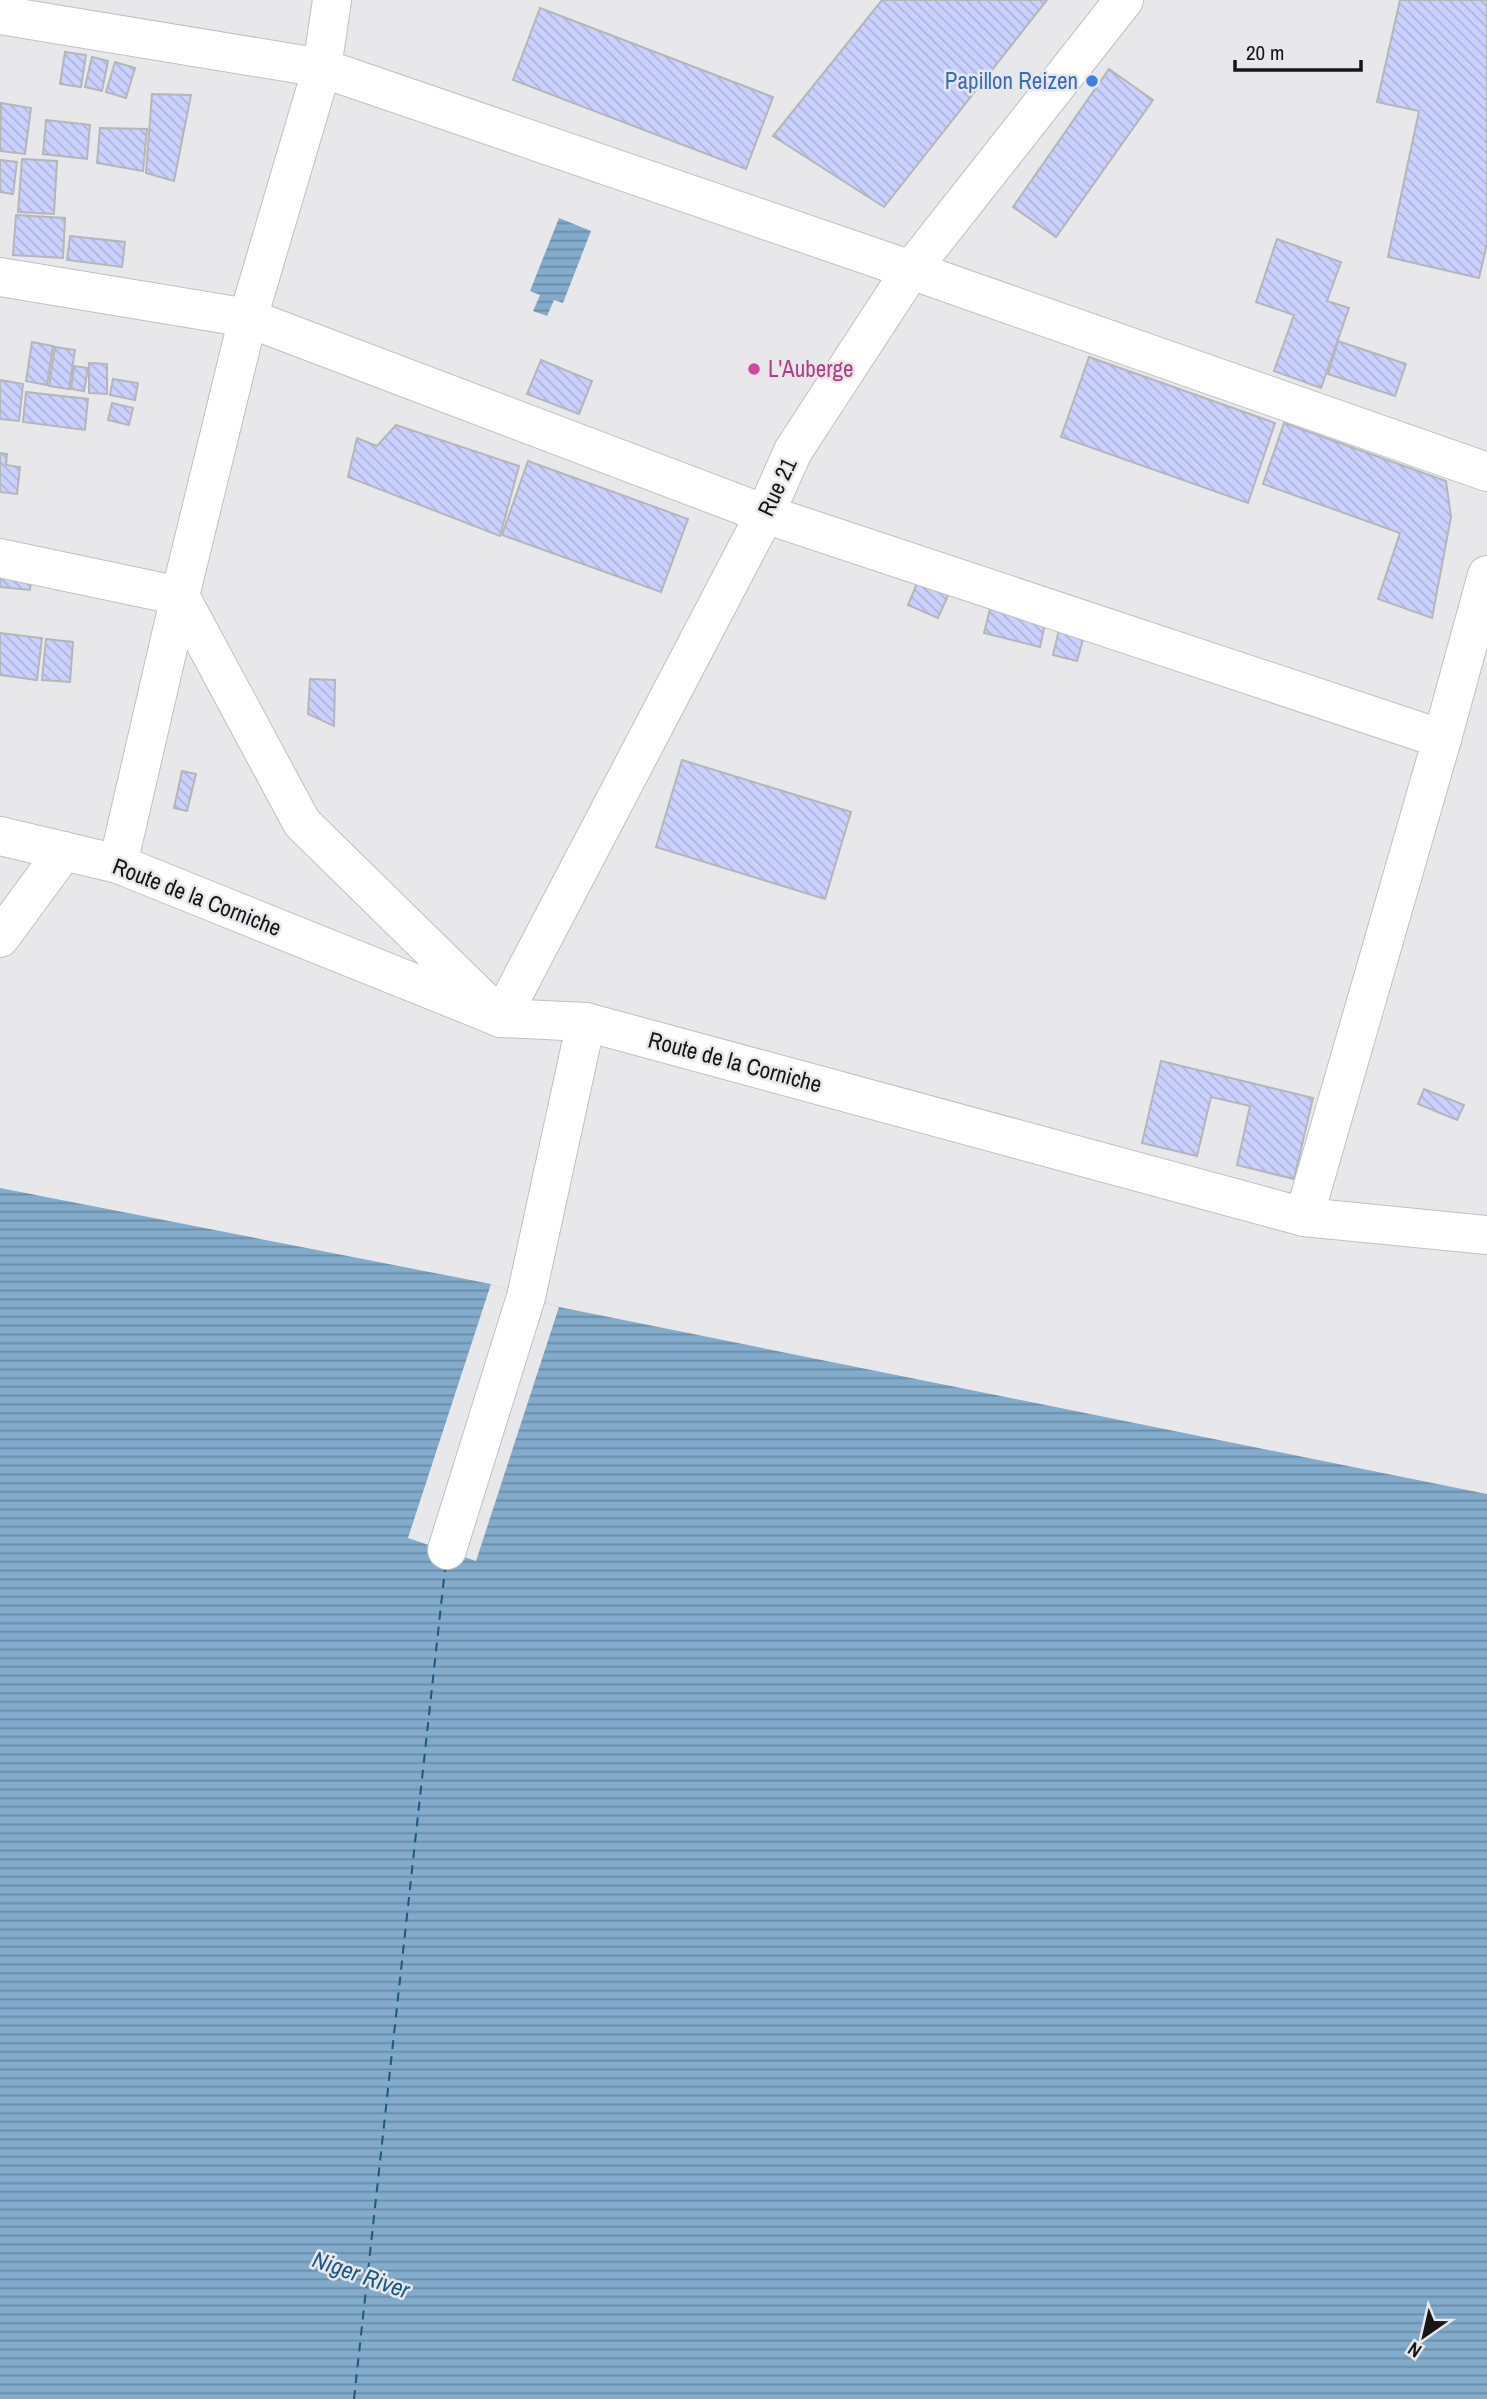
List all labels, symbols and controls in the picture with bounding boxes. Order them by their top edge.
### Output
scale bar [1235,28,1361,72]
text: 20 m [1246,38,1284,67]
place label: Papillon Reizen [945,65,1078,96]
marker: Papillon Reizen [1084,73,1100,89]
place label: L'Auberge [768,353,853,384]
marker: L'Auberge [746,361,762,377]
street label: Rue 21 [750,452,804,521]
street label: Route de la Corniche [108,850,286,943]
street label: Route de la Corniche [645,1023,825,1100]
water label: Niger River [309,2243,415,2306]
north arrow [1389,2301,1459,2371]
text: N [1403,2336,1426,2364]

